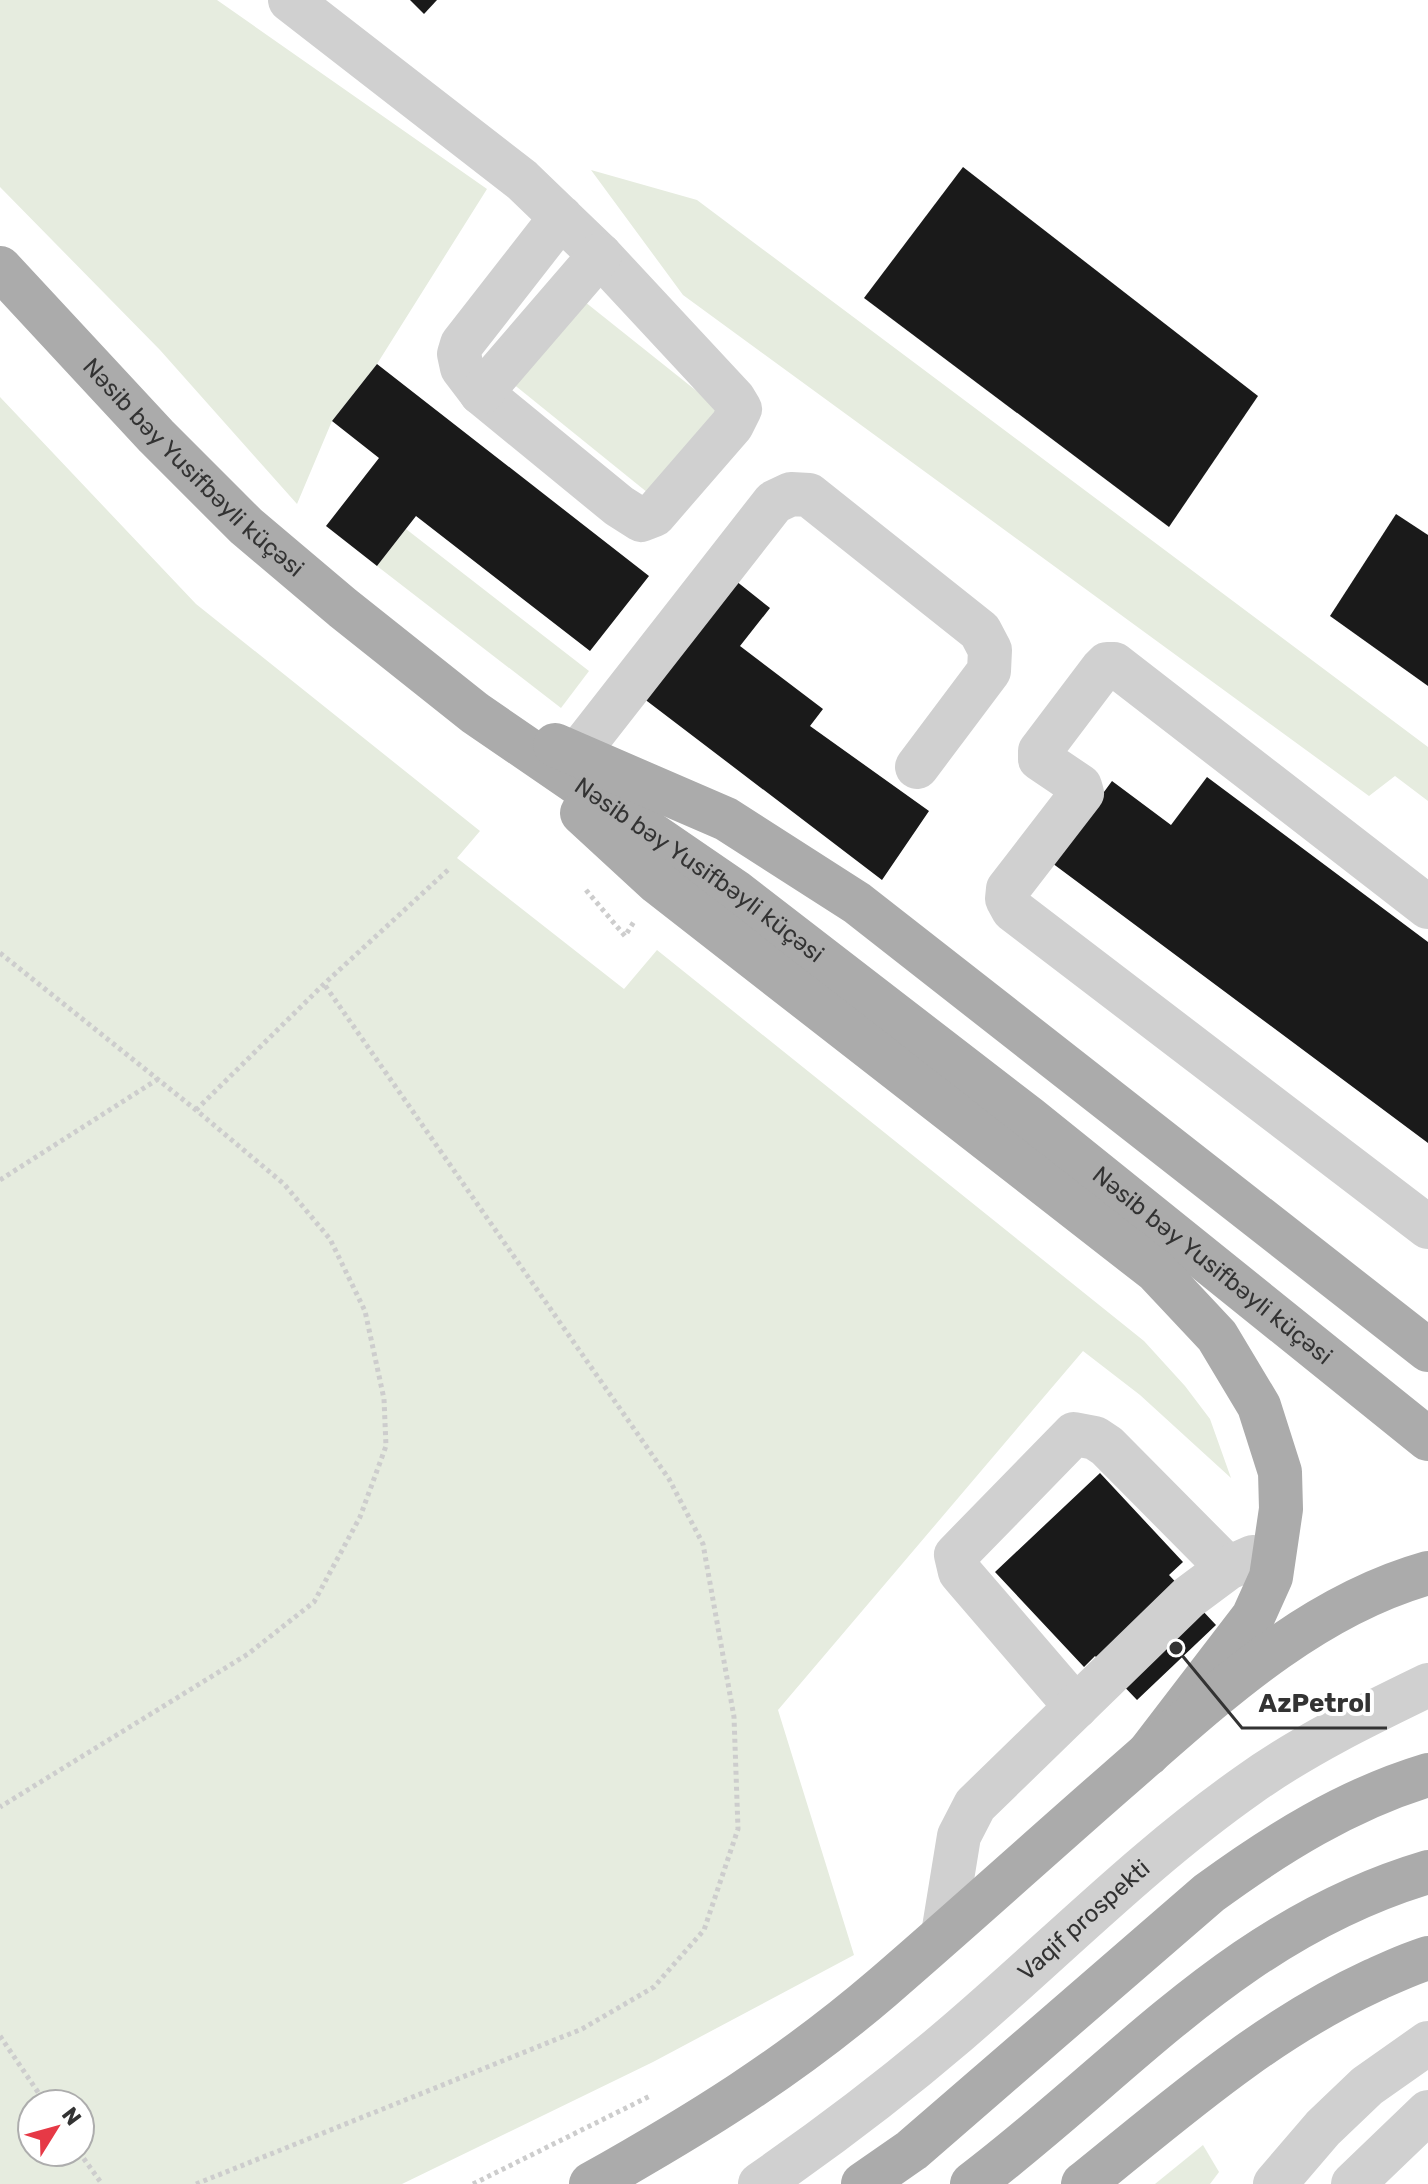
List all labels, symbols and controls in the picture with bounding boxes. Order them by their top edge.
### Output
street label: Nəsib bəy Yusifbəyli küçəsi [77,352,309,583]
street label: Nəsib bəy Yusifbəyli küçəsi [569,772,829,968]
street label: Nəsib bəy Yusifbəyli küçəsi [1087,1161,1338,1370]
callout: AzPetrol [1242,1678,1387,1728]
text: AzPetrol [1259,1688,1371,1719]
street label: Vaqif prospekti [1012,1854,1155,1986]
north arrow [16,2088,96,2168]
text: N [56,2102,87,2131]

